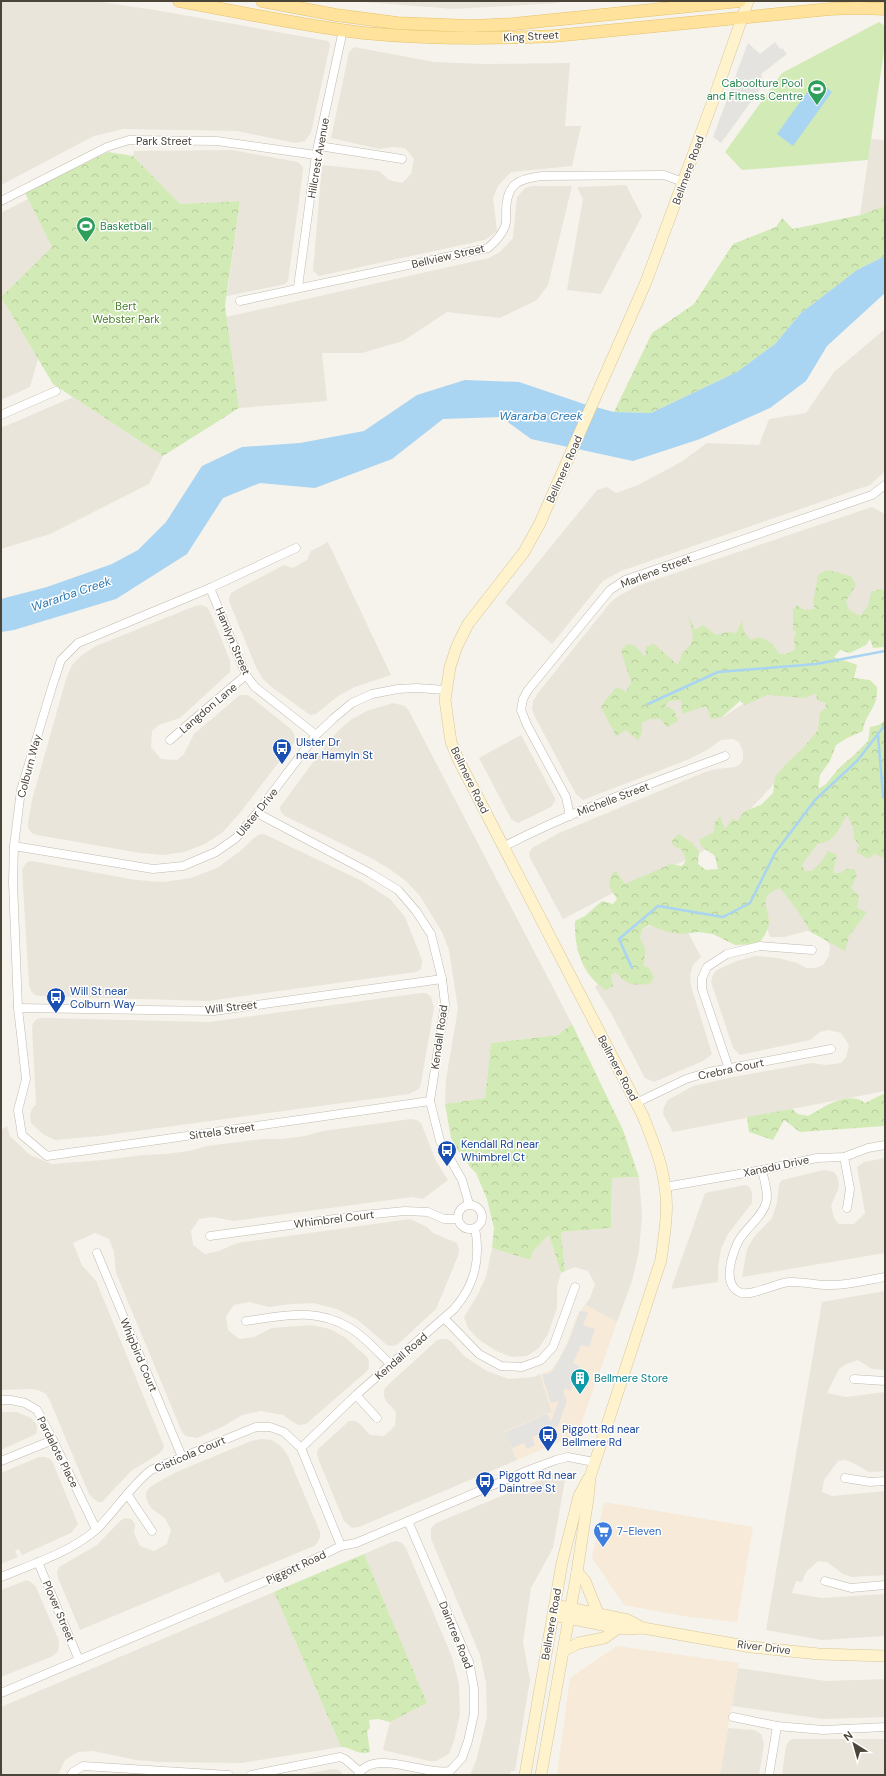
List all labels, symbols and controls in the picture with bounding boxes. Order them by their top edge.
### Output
street label: King Street [503,28,559,44]
place label: Caboolture Pool and Fitness Centre [707,76,803,103]
sports icon: Caboolture Pool and Fitness Centre [806,78,828,106]
street label: Hillcrest Avenue [304,117,332,199]
street label: Bellmere Road [669,133,707,206]
street label: Park Street [136,134,192,148]
sports icon: Basketball [75,215,97,243]
place label: Basketball [100,219,151,233]
street label: Bellview Street [410,241,486,271]
park label: Bert Webster Park [92,299,160,326]
water label: Wararba Creek [499,408,584,424]
street label: Bellmere Road [543,433,585,505]
street label: Marlene Street [619,551,693,591]
water label: Wararba Creek [29,573,114,615]
street label: Hamlyn Street [212,605,254,677]
street label: Langdon Lane [176,680,240,736]
street label: Colburn Way [14,733,44,799]
place label: Ulster Dr near Hamyln St [296,735,373,762]
bus stop icon: Ulster Dr near Hamyln St [271,737,293,765]
street label: Bellmere Road [448,744,492,816]
street label: Michelle Street [575,779,651,819]
street label: Ulster Drive [233,785,281,839]
place label: Will St near Colburn Way [70,984,135,1011]
bus stop icon: Will St near Colburn Way [45,986,67,1014]
street label: Will Street [204,997,258,1017]
street label: Kendall Road [428,1004,450,1070]
street label: Bellmere Road [595,1033,641,1103]
street label: Crebra Court [697,1055,765,1083]
street label: Sittela Street [188,1119,256,1143]
place label: Kendall Rd near Whimbrel Ct [461,1137,539,1164]
bus stop icon: Kendall Rd near Whimbrel Ct [436,1139,458,1167]
street label: Xanadu Drive [742,1152,810,1180]
street label: Whimbrel Court [293,1207,375,1231]
street label: Whipbird Court [117,1316,161,1394]
street label: Kendall Road [372,1329,430,1383]
building icon: Bellmere Store [569,1367,591,1395]
place label: Bellmere Store [594,1371,668,1385]
street label: Pardalote Place [34,1414,82,1490]
place label: Piggott Rd near Bellmere Rd [562,1422,640,1449]
bus stop icon: Piggott Rd near Bellmere Rd [537,1424,559,1452]
street label: Cisticola Court [152,1433,228,1475]
place label: Piggott Rd near Daintree St [499,1468,577,1495]
bus stop icon: Piggott Rd near Daintree St [474,1470,496,1498]
supermarket icon: 7-Eleven [592,1520,614,1548]
place label: 7-Eleven [617,1524,661,1538]
street label: Piggott Road [264,1547,328,1587]
street label: Plover Street [40,1578,78,1644]
street label: Bellmere Road [538,1587,564,1661]
street label: Daintree Road [436,1599,476,1671]
street label: River Drive [736,1637,792,1657]
north arrow [834,1724,874,1764]
text: N [841,1728,855,1744]

